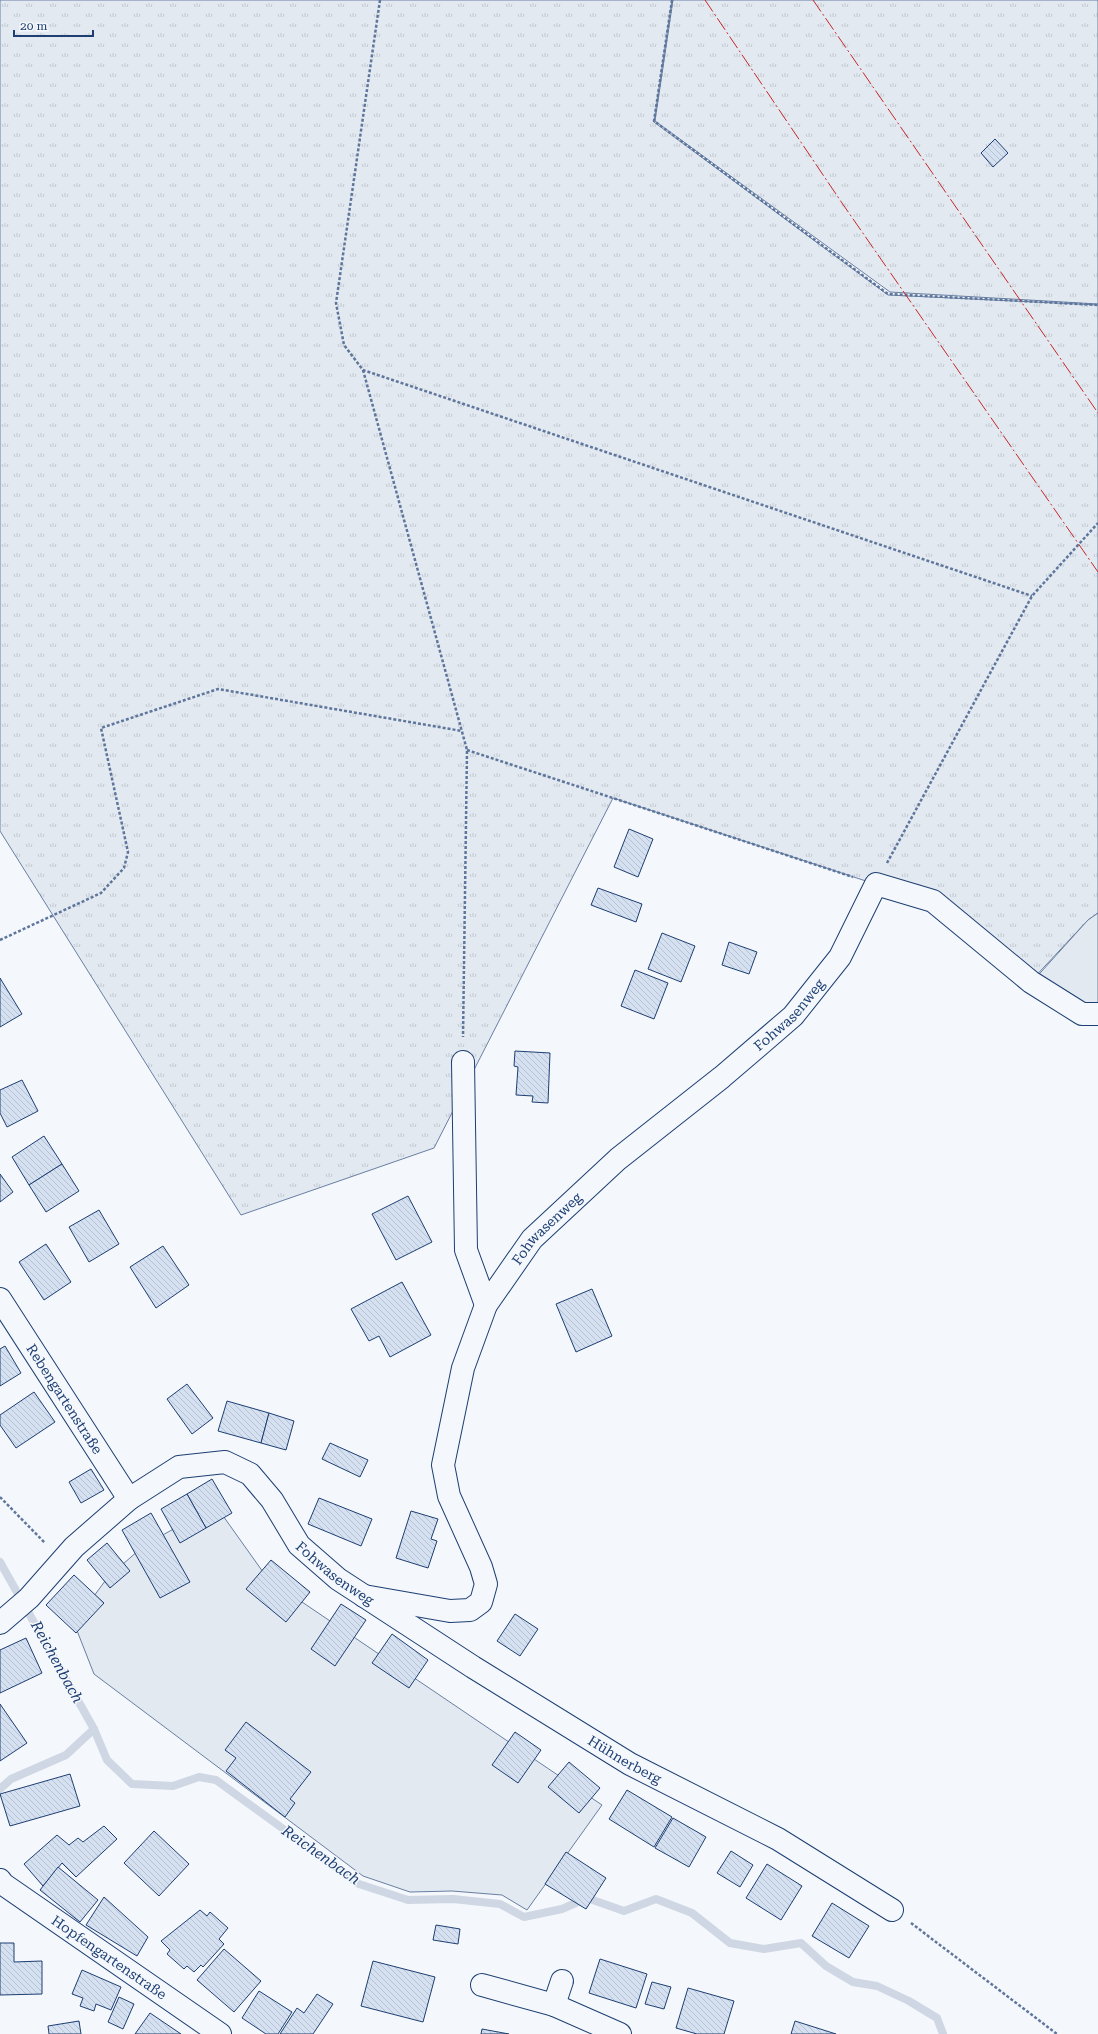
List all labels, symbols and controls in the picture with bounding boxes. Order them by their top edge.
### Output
scale bar [14,12,93,38]
text: 20 m [20,19,47,33]
street label: Fohwasenweg [751,976,828,1054]
street label: Fohwasenweg [509,1189,585,1268]
street label: Rebengartenstraße [23,1341,106,1457]
street label: Fohwasenweg [293,1538,377,1608]
water label: Reichenbach [27,1617,87,1706]
street label: Hühnerberg [585,1732,664,1787]
water label: Reichenbach [278,1821,363,1888]
street label: Hopfengartenstraße [49,1912,170,2003]

